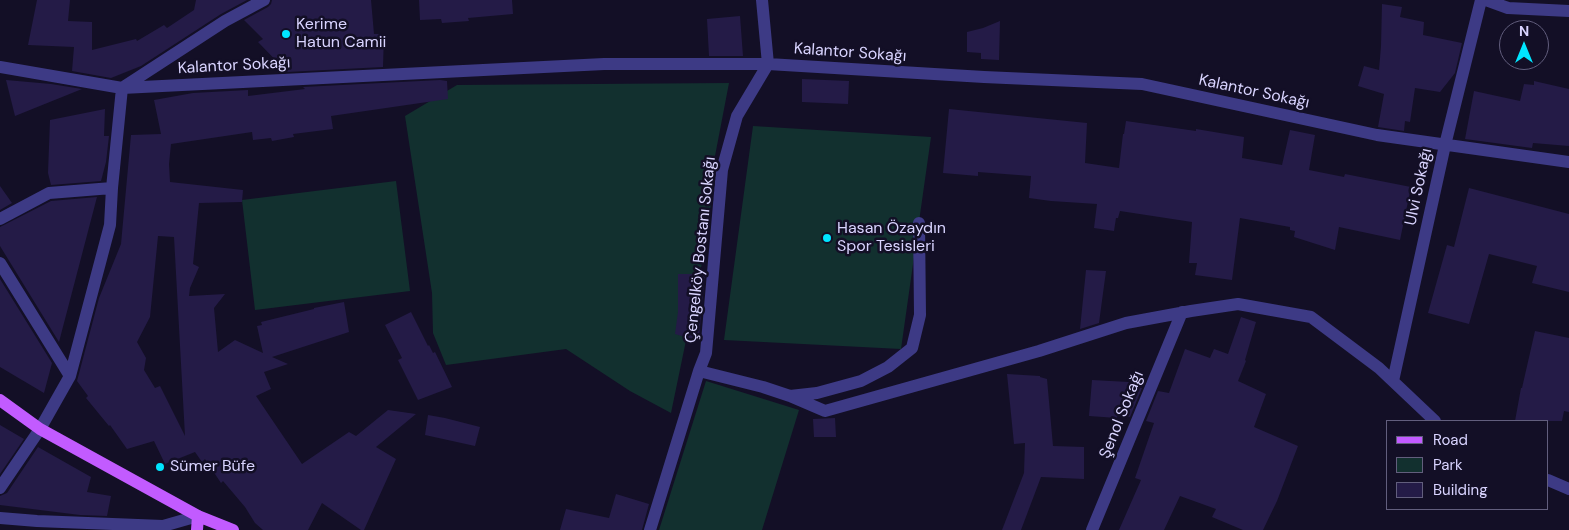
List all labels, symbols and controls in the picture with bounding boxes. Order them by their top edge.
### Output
place label: Kerime Hatun Camii [296,15,386,53]
north arrow [1499,20,1549,70]
text: N [1519,22,1529,40]
marker: Kerime Hatun Camii [280,28,292,40]
street label: Kalantor Sokağı [793,39,907,67]
street label: Kalantor Sokağı [177,53,291,79]
street label: Kalantor Sokağı [1197,71,1311,113]
street label: Ulvi Sokağı [1401,147,1437,227]
street label: Çengelköy Bostanı Sokağı [682,156,720,344]
place label: Hasan Özaydın Spor Tesisleri [837,219,946,257]
marker: Hasan Özaydın Spor Tesisleri [821,232,833,244]
street label: Şenol Sokağı [1096,368,1148,462]
legend [1386,420,1549,510]
text: Road [1433,430,1468,450]
text: Park [1433,455,1463,475]
place label: Sümer Büfe [170,457,255,477]
marker: Sümer Büfe [154,461,166,473]
text: Building [1433,480,1488,500]

